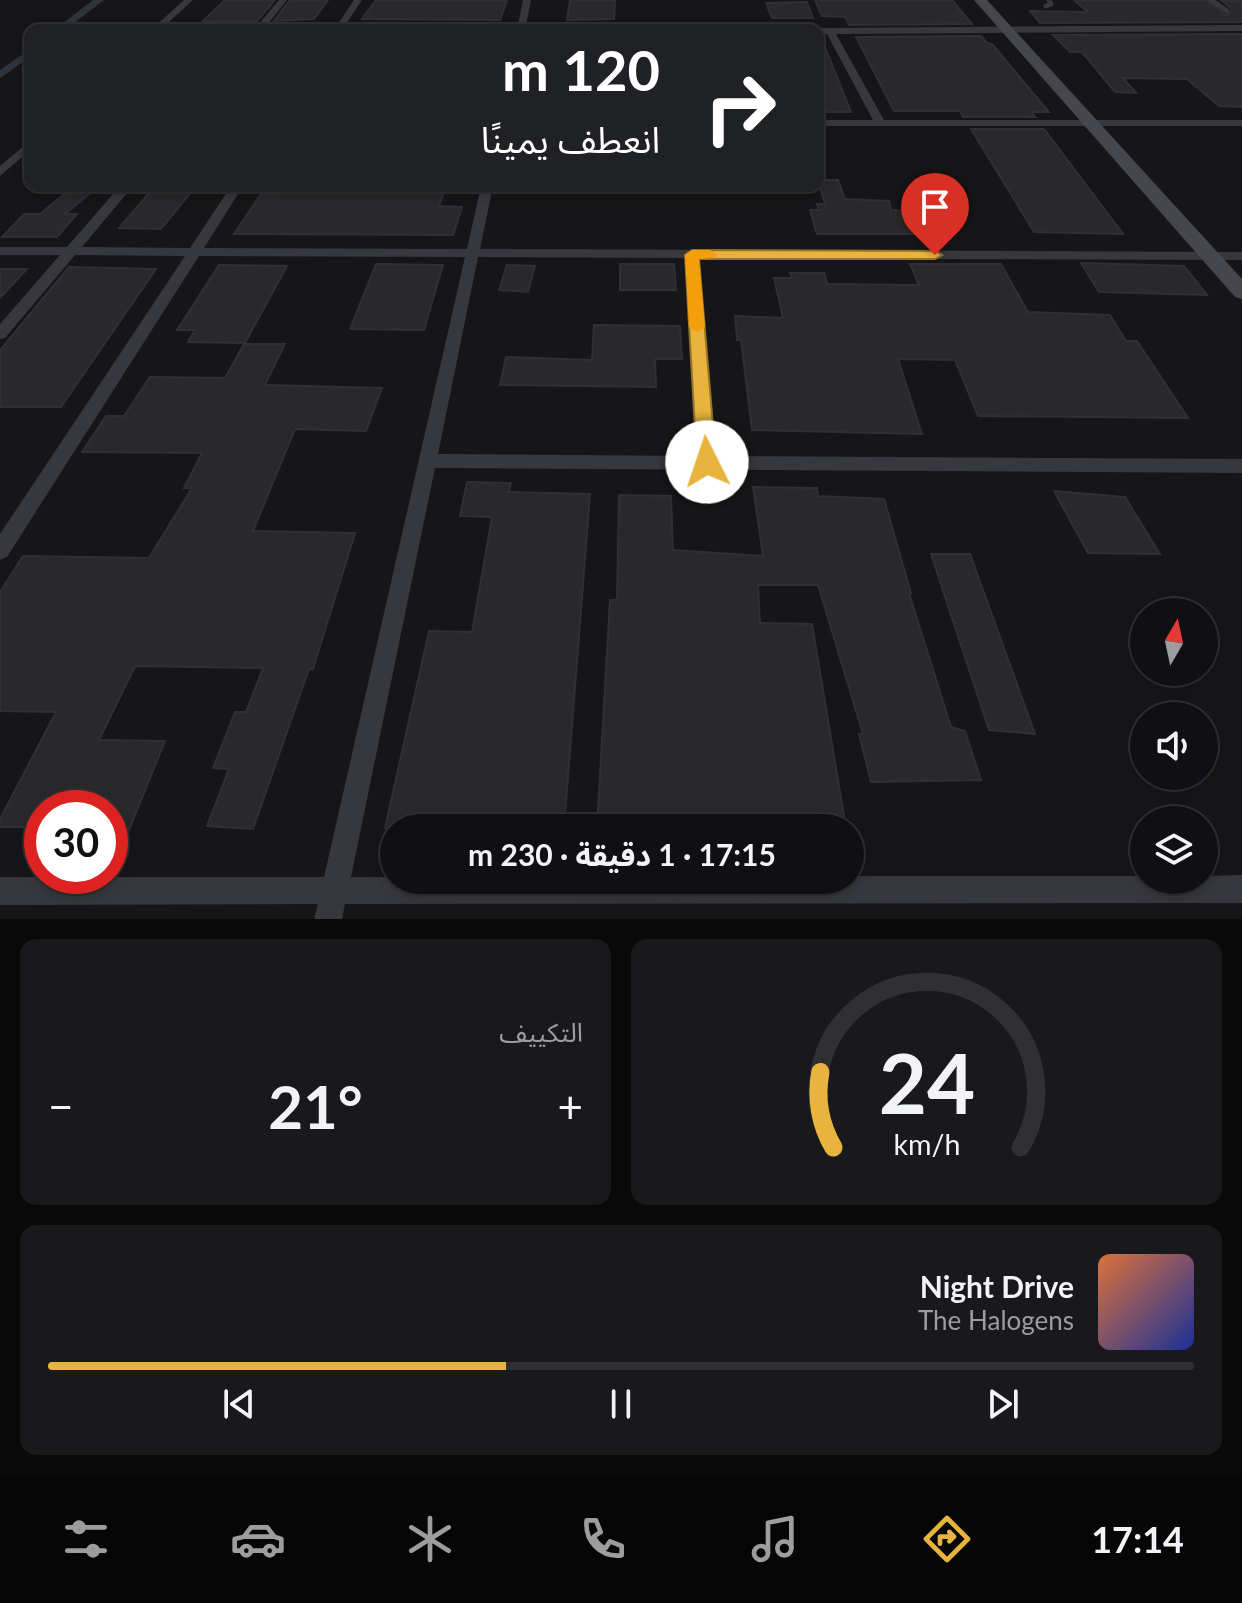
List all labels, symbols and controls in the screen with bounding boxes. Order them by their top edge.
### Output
text: 120 m [502,36,660,103]
icon: right [688,56,792,160]
text: انعطف يمينًا [481,117,660,161]
pin [901,173,969,255]
icon: arrive [913,185,957,229]
position arrow [665,420,749,504]
north arrow [1130,598,1218,686]
map controls [1130,598,1218,894]
button: sound [1130,702,1218,790]
speed limit sign: 30 [24,790,128,894]
button: layers [1130,806,1218,894]
text: 17:15 · 1 دقيقة · 230 m [468,836,776,872]
text: التكييف [499,1016,583,1048]
text: 24 [878,1032,975,1132]
text: 21° [268,1070,363,1142]
text: − [48,1080,74,1132]
text: + [557,1080,583,1132]
text: km/h [893,1127,960,1161]
text: Night Drive [920,1268,1074,1304]
text: The Halogens [918,1304,1074,1336]
icon: previous [217,1382,261,1426]
icon: pause [599,1382,643,1426]
icon: next [981,1382,1025,1426]
icon: filters [58,1511,114,1567]
icon: car [230,1511,286,1567]
icon: climate [402,1511,458,1567]
icon: phone [575,1511,631,1567]
icon: music [747,1511,803,1567]
icon: directions [919,1511,975,1567]
text: 17:14 [1091,1517,1184,1561]

